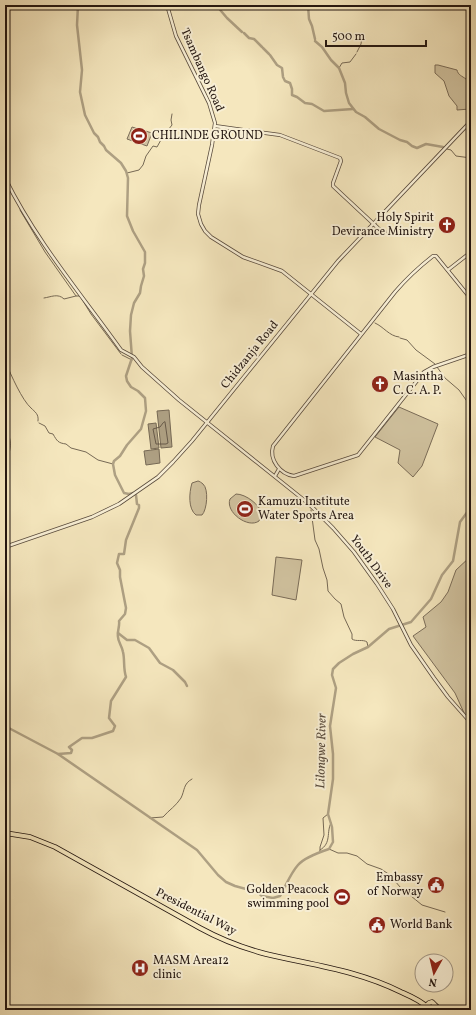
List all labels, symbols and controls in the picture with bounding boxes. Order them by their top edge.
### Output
scale bar [326,22,426,48]
street label: Tsambango Road [176,26,228,115]
text: 500 m [332,29,366,45]
sports icon: CHILINDE GROUND [129,126,149,146]
place label: CHILINDE GROUND [152,128,263,144]
place label: Holy Spirit Devirance Ministry [332,210,435,240]
church icon: Holy Spirit Devirance Ministry [437,215,457,235]
street label: Chidzanja Road [218,317,283,392]
place label: Masintha C. C. A. P. [393,369,443,399]
church icon: Masintha C. C. A. P. [370,374,390,394]
place label: Kamuzu Institute Water Sports Area [258,494,354,524]
sports icon: Kamuzu Institute Water Sports Area [235,499,255,519]
street label: Youth Drive [346,532,396,592]
water label: Lilongwe River [312,713,332,789]
place label: Embassy of Norway [367,870,423,900]
public building icon: Embassy of Norway [426,875,446,895]
place label: Golden Peacock swimming pool [247,882,329,912]
street label: Presidential Way [153,885,240,940]
sports icon: Golden Peacock swimming pool [332,887,352,907]
public building icon: World Bank [367,915,387,935]
place label: World Bank [390,917,453,933]
place label: MASM Area12 clinic [153,953,229,983]
north arrow [414,953,454,993]
hospital icon: MASM Area12 clinic [130,958,150,978]
text: N [428,973,438,989]

